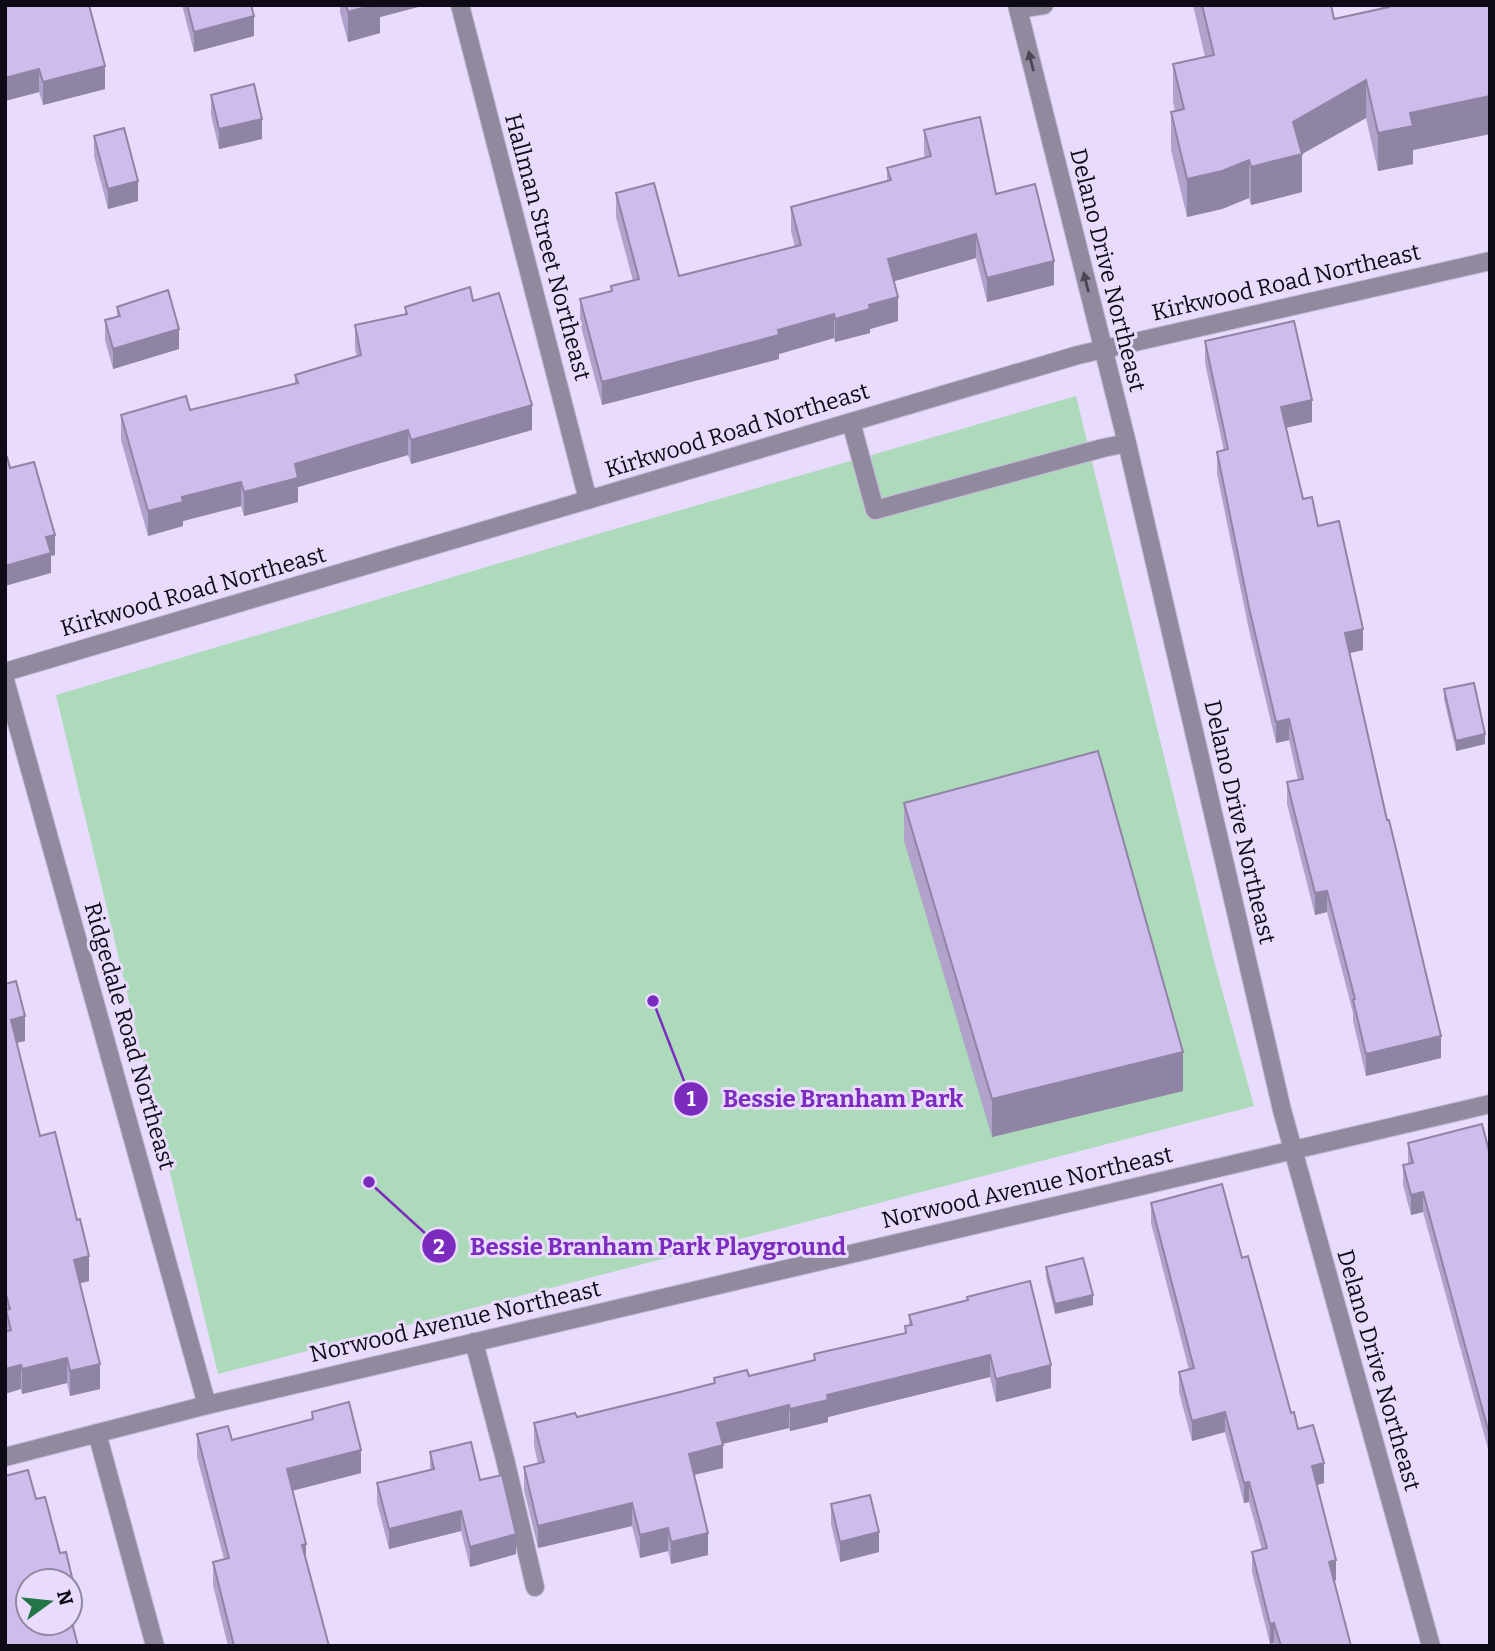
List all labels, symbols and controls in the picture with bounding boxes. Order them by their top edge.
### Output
one-way arrow [1025,50,1036,72]
street label: Hallman Street Northeast [499,111,597,383]
street label: Delano Drive Northeast [1064,146,1152,394]
street label: Kirkwood Road Northeast [1149,237,1423,327]
one-way arrow [1080,271,1091,293]
street label: Kirkwood Road Northeast [602,376,872,484]
street label: Kirkwood Road Northeast [57,540,329,642]
street label: Delano Drive Northeast [1198,697,1282,947]
street label: Ridgedale Road Northeast [78,899,182,1173]
callout: Bessie Branham Park [673,1076,977,1121]
text: Bessie Branham Park [723,1085,964,1113]
text: 1 [686,1086,696,1112]
street label: Norwood Avenue Northeast [879,1140,1175,1234]
callout: Bessie Branham Park Playground [421,1224,860,1269]
text: Bessie Branham Park Playground [470,1233,846,1261]
text: 2 [433,1234,445,1260]
street label: Delano Drive Northeast [1331,1246,1427,1494]
street label: Norwood Avenue Northeast [307,1274,603,1368]
north arrow [14,1567,84,1637]
text: N [52,1588,78,1608]

